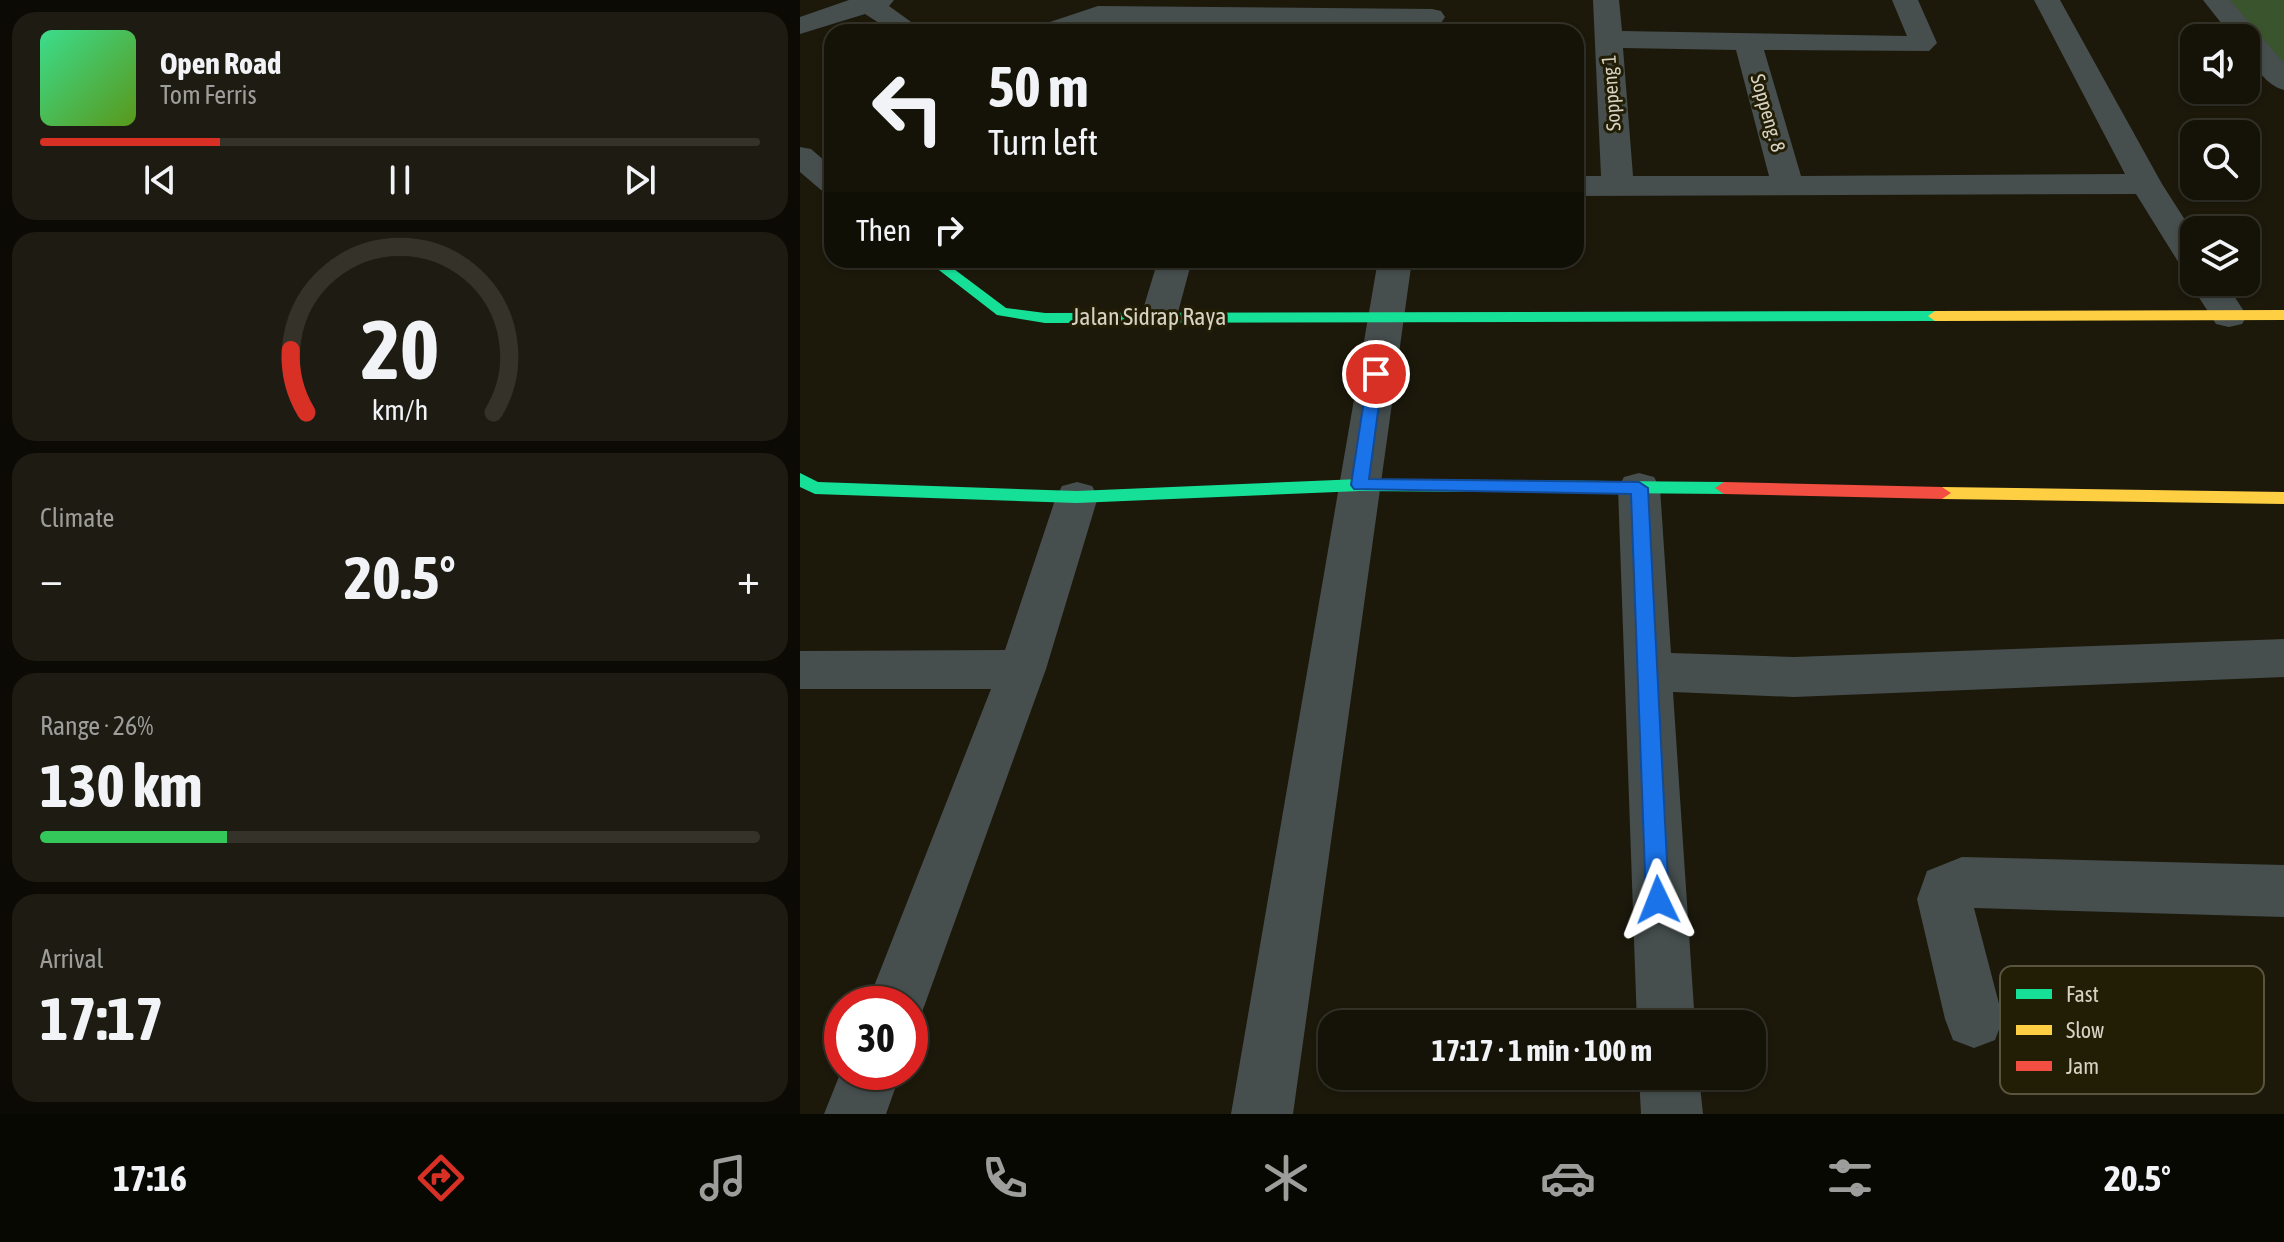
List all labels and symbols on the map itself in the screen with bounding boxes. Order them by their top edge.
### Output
street label: Soppeng 1 [1596,54,1625,132]
street label: Soppeng. 8 [1746,71,1791,154]
street label: Jalan Sidrap Raya [1072,303,1226,330]
pin [1342,340,1410,408]
position arrow [1616,858,1700,942]
legend [2000,966,2264,1094]
text: Fast [2066,981,2099,1007]
speed limit sign: 30 [824,986,928,1090]
text: Slow [2066,1017,2104,1043]
text: Jam [2066,1053,2099,1079]

